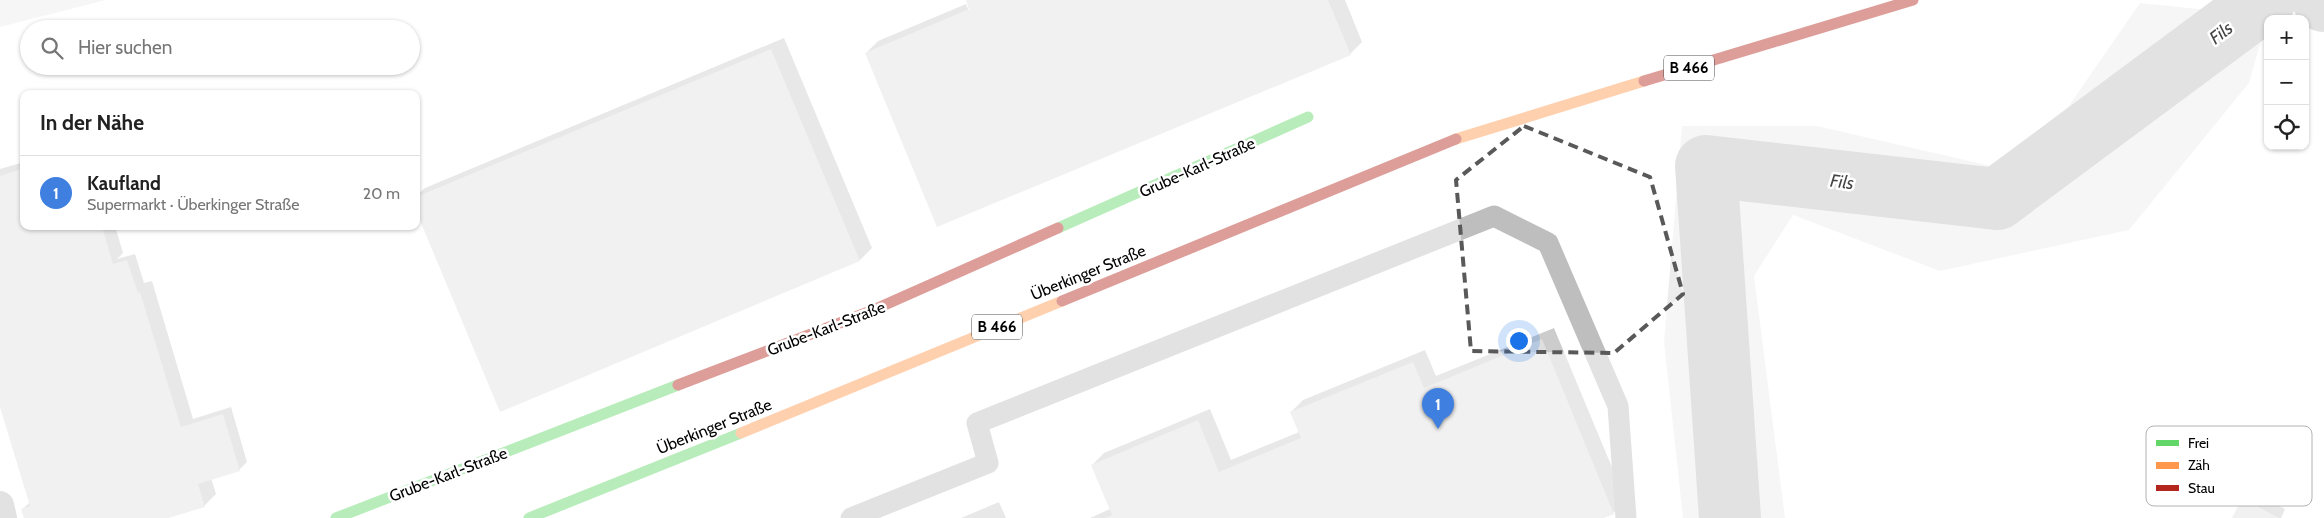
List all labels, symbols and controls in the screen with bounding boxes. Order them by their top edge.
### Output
map controls [2264,15,2309,150]
button: + [2264,15,2309,60]
water label: Fils [2205,17,2237,49]
search box [20,20,420,75]
icon: search [38,34,66,62]
text: Hier suchen [78,36,172,59]
road number: B 466 [1664,56,1714,80]
button: − [2264,60,2309,105]
button: locate [2264,105,2309,150]
text: In der Nähe [40,110,144,135]
street label: Grube-Karl-Straße [1136,133,1258,201]
water label: Fils [1829,170,1855,194]
text: Kaufland [87,172,161,195]
text: 1 [53,184,59,203]
text: 20 m [363,184,400,203]
text: Supermarkt · Überkinger Straße [87,195,299,214]
street label: Überkinger Straße [1028,241,1148,304]
street label: Grube-Karl-Straße [765,297,888,360]
road number: B 466 [972,314,1022,340]
your location [1506,328,1532,354]
pin: 1 [1422,388,1454,429]
street label: Überkinger Straße [654,395,774,458]
legend [2146,426,2312,506]
text: Frei [2188,434,2209,452]
street label: Grube-Karl-Straße [387,443,510,506]
text: Zäh [2188,456,2210,474]
text: Stau [2188,479,2215,497]

